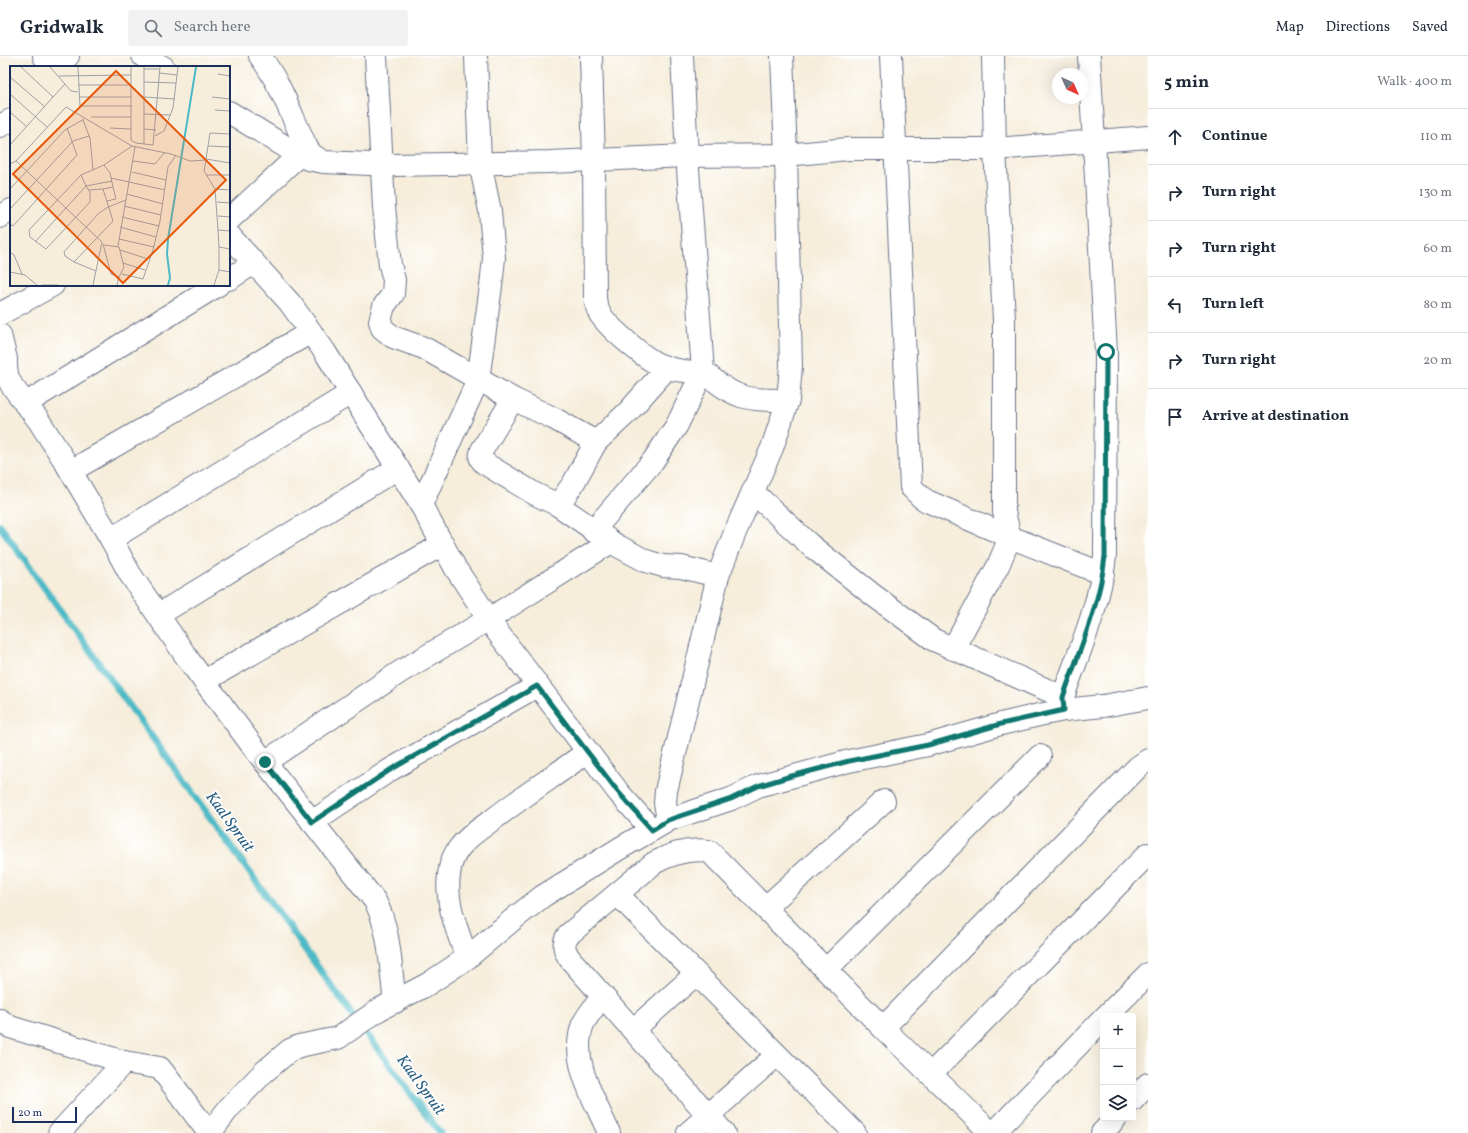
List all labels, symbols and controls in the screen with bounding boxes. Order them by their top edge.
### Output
search box [128,10,408,46]
text: Gridwalk [20,15,104,41]
icon: search [142,17,164,39]
text: Search here [174,17,251,38]
text: Map [1276,18,1304,37]
text: Directions [1326,18,1390,37]
text: Saved [1412,18,1448,37]
inset map [10,66,230,286]
north arrow [1052,68,1088,104]
text: 5 min [1164,71,1209,94]
text: Walk · 400 m [1377,73,1452,91]
icon: ahead [1164,126,1186,148]
text: Continue [1202,126,1267,147]
text: 110 m [1420,128,1452,146]
icon: right [1164,182,1186,204]
text: Turn right [1202,182,1276,203]
text: 130 m [1419,184,1452,202]
icon: right [1164,238,1186,260]
text: Turn right [1202,238,1276,259]
text: 60 m [1424,240,1452,258]
icon: left [1164,294,1186,316]
text: Turn left [1202,294,1264,315]
text: 80 m [1423,296,1452,314]
route start [1097,343,1115,361]
icon: right [1164,350,1186,372]
text: Turn right [1202,350,1276,371]
text: 20 m [1423,352,1452,370]
icon: arrive [1164,406,1186,428]
text: Arrive at destination [1202,406,1349,427]
route end [256,753,274,771]
water label: Kaal Spruit [200,787,259,858]
map controls [1100,1013,1136,1121]
button: + [1100,1013,1136,1049]
button: − [1100,1049,1136,1085]
water label: Kaal Spruit [391,1050,450,1121]
button: layers [1100,1085,1136,1121]
scale bar [12,1105,77,1124]
text: 20 m [18,1106,42,1121]

